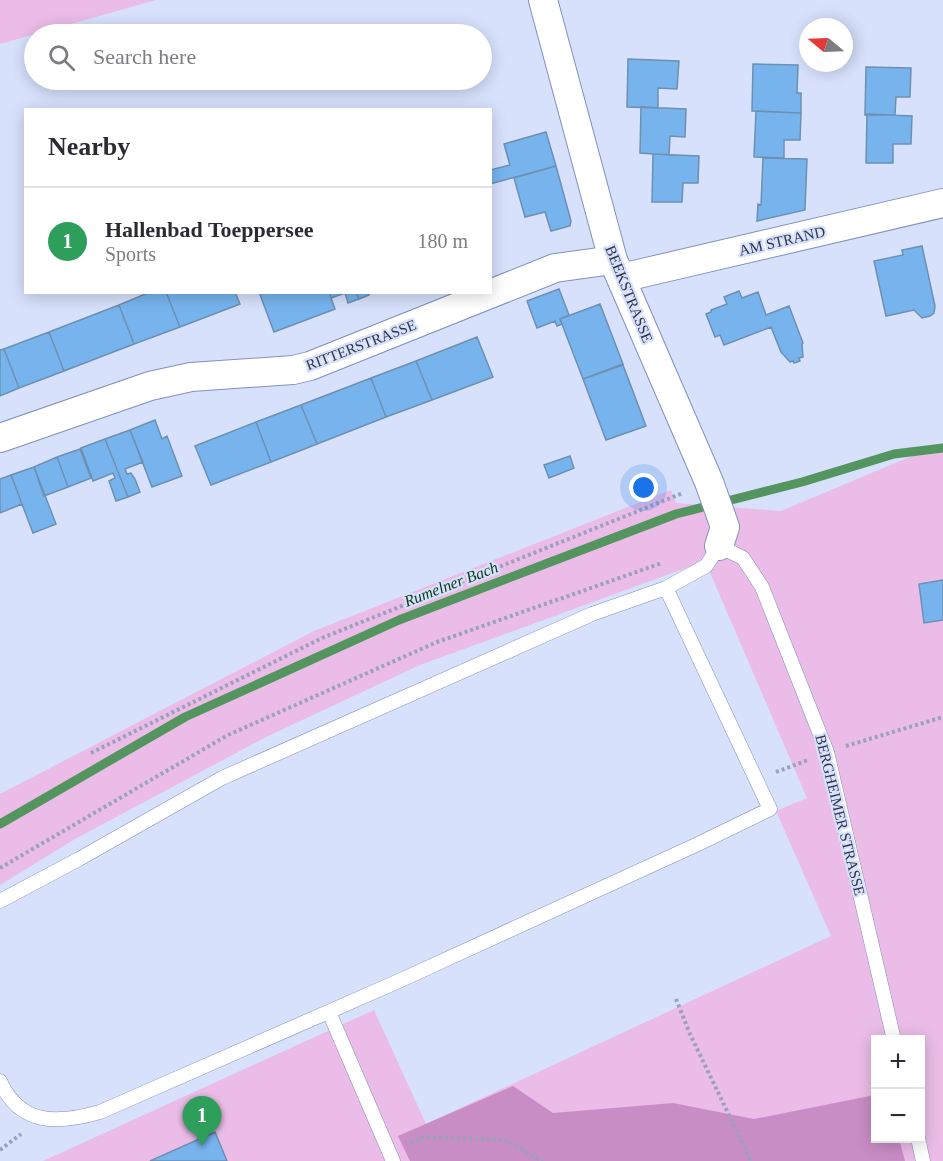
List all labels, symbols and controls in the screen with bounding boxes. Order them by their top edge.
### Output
north arrow [799,18,853,72]
search box [24,24,492,90]
icon: search [45,41,78,74]
text: Search here [93,44,196,69]
text: Nearby [48,132,130,161]
text: Hallenbad Toeppersee [105,217,313,242]
street label: AM STRAND [737,223,827,259]
text: 1 [63,230,73,252]
text: 180 m [417,230,468,252]
text: Sports [105,243,156,265]
street label: BEEKSTRASSE [602,243,656,345]
street label: RITTERSTRASSE [304,317,418,373]
your location [629,473,658,502]
water label: Rumelner Bach [401,558,500,610]
street label: BERGHEIMER STRASSE [812,733,868,897]
map controls [871,1035,925,1143]
button: + [871,1035,925,1089]
button: − [871,1089,925,1143]
pin: 1 [182,1096,222,1146]

